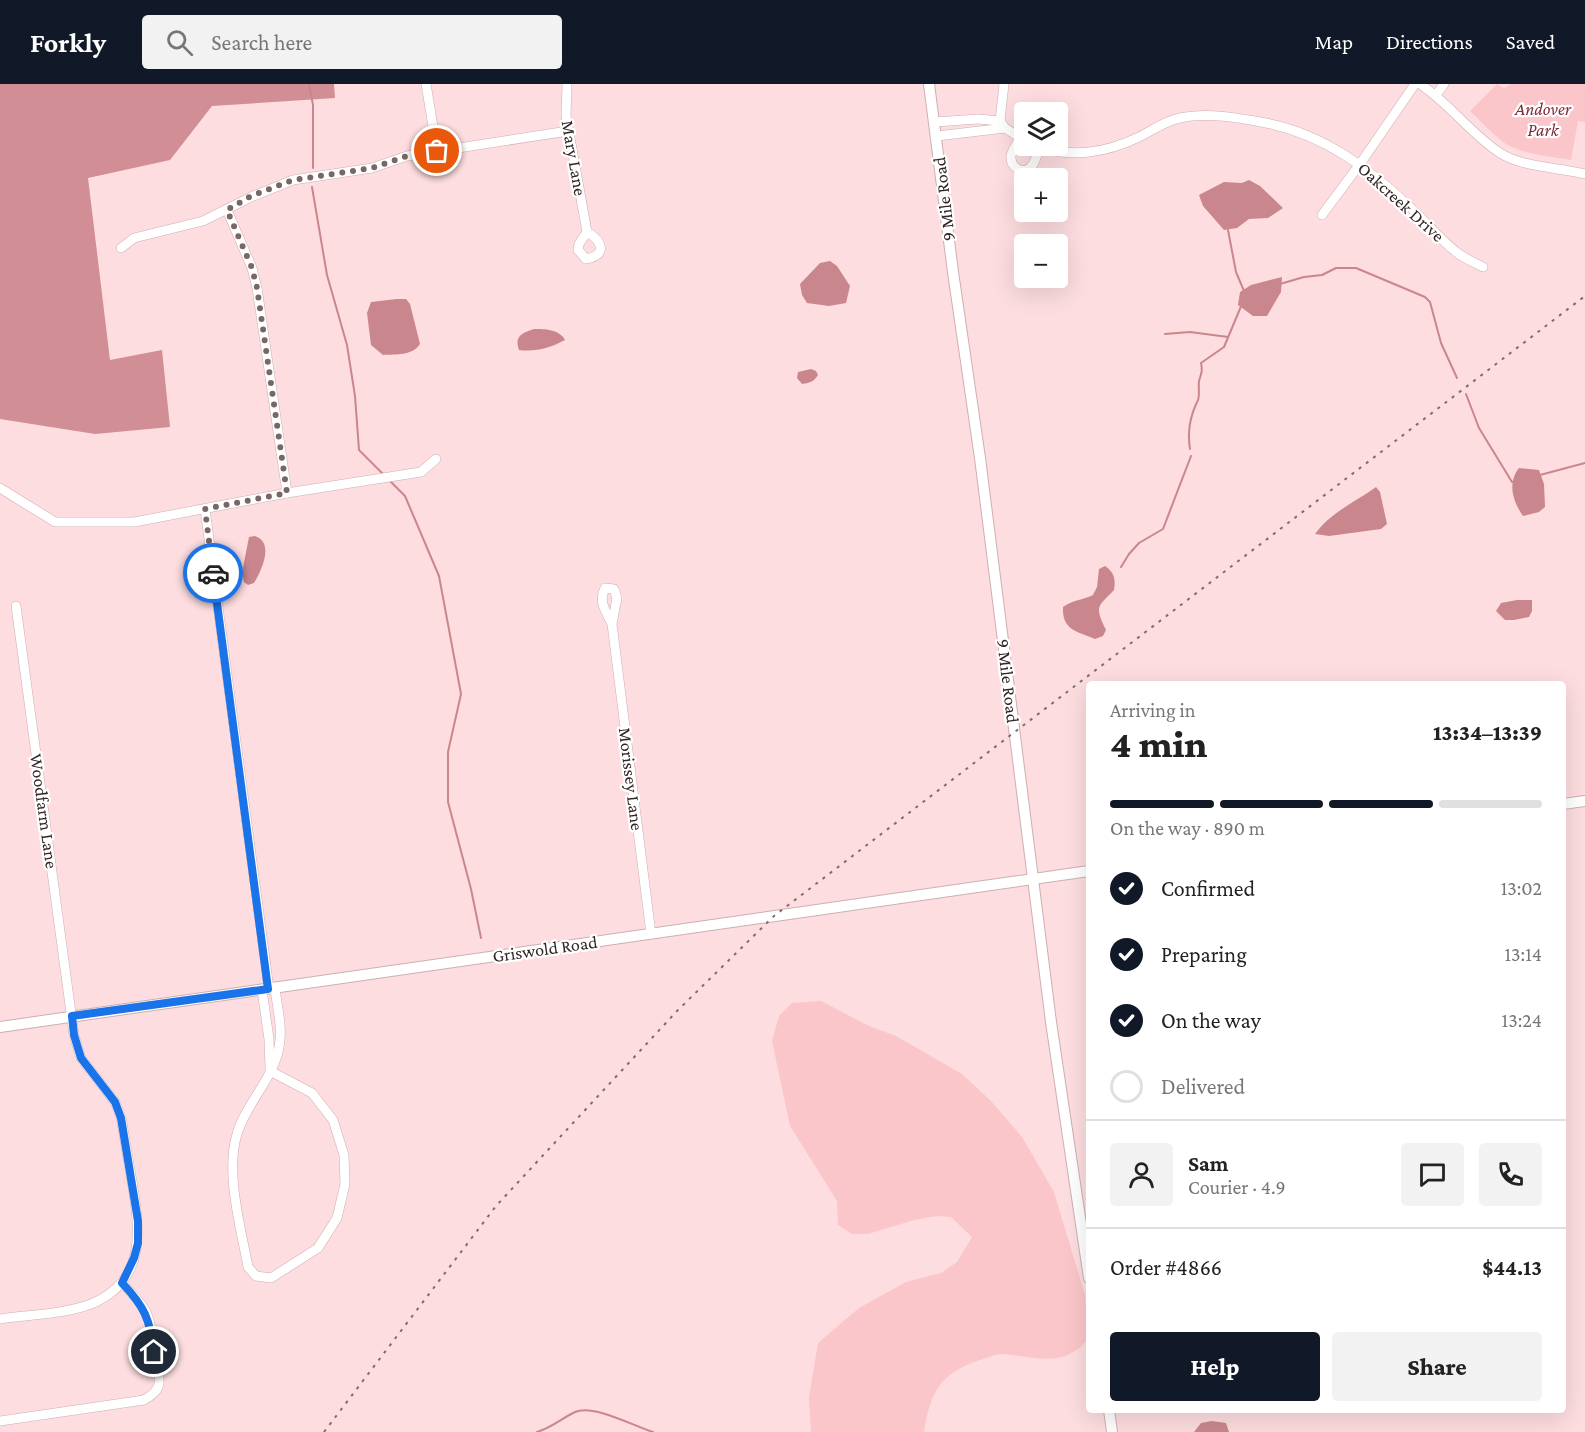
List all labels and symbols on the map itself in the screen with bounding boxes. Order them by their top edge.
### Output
park label: Andover Park [1514,99,1572,140]
street label: Mary Lane [558,119,590,197]
pin [411,125,462,176]
street label: 9 Mile Road [929,155,959,242]
street label: Oakcreek Drive [1354,158,1448,246]
courier [183,543,243,603]
street label: 9 Mile Road [993,638,1023,725]
street label: Morissey Lane [615,726,647,832]
street label: Woodfarm Lane [26,752,62,870]
street label: Griswold Road [491,932,599,966]
pin [128,1326,179,1377]

